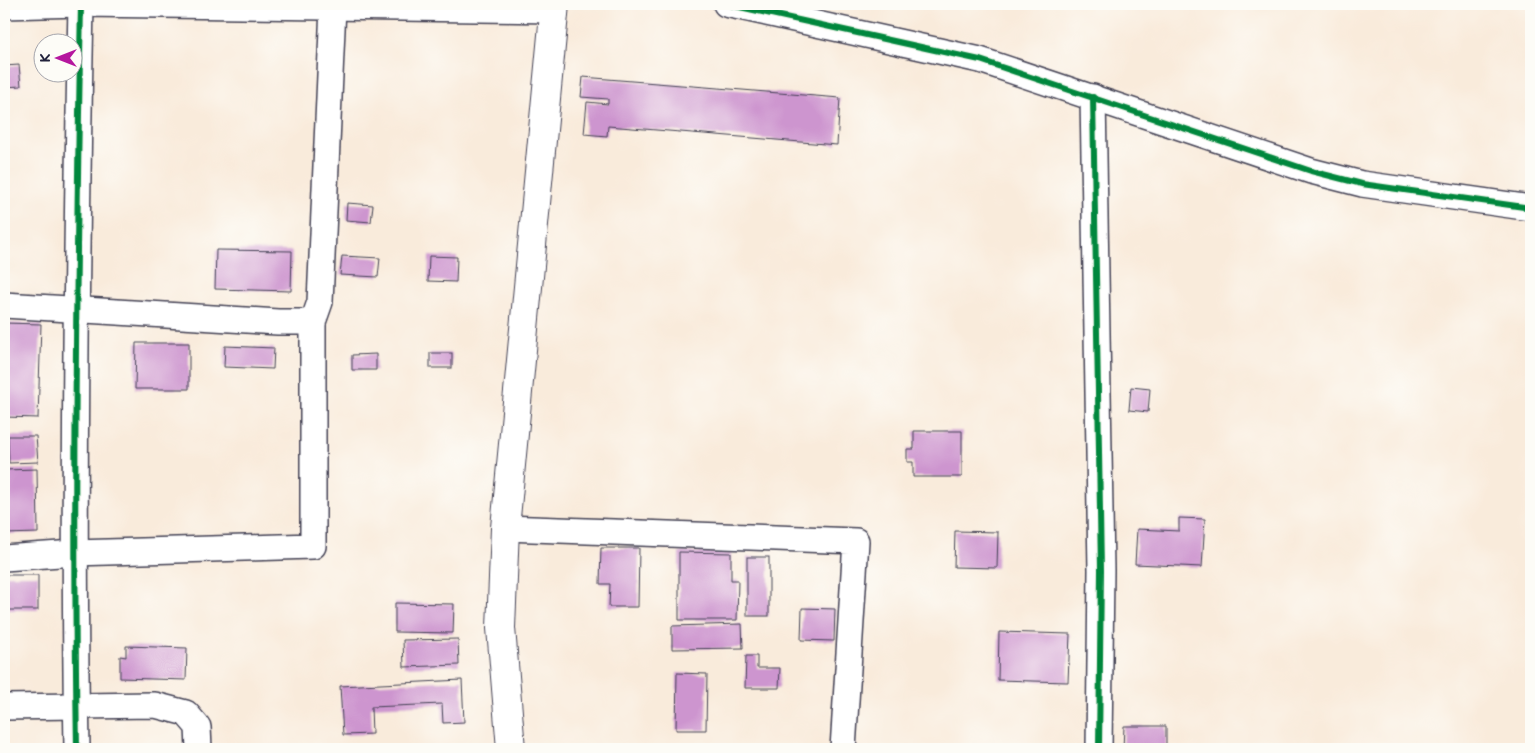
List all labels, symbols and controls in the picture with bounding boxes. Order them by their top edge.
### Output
north arrow [32,32,82,82]
text: K [35,53,54,63]

